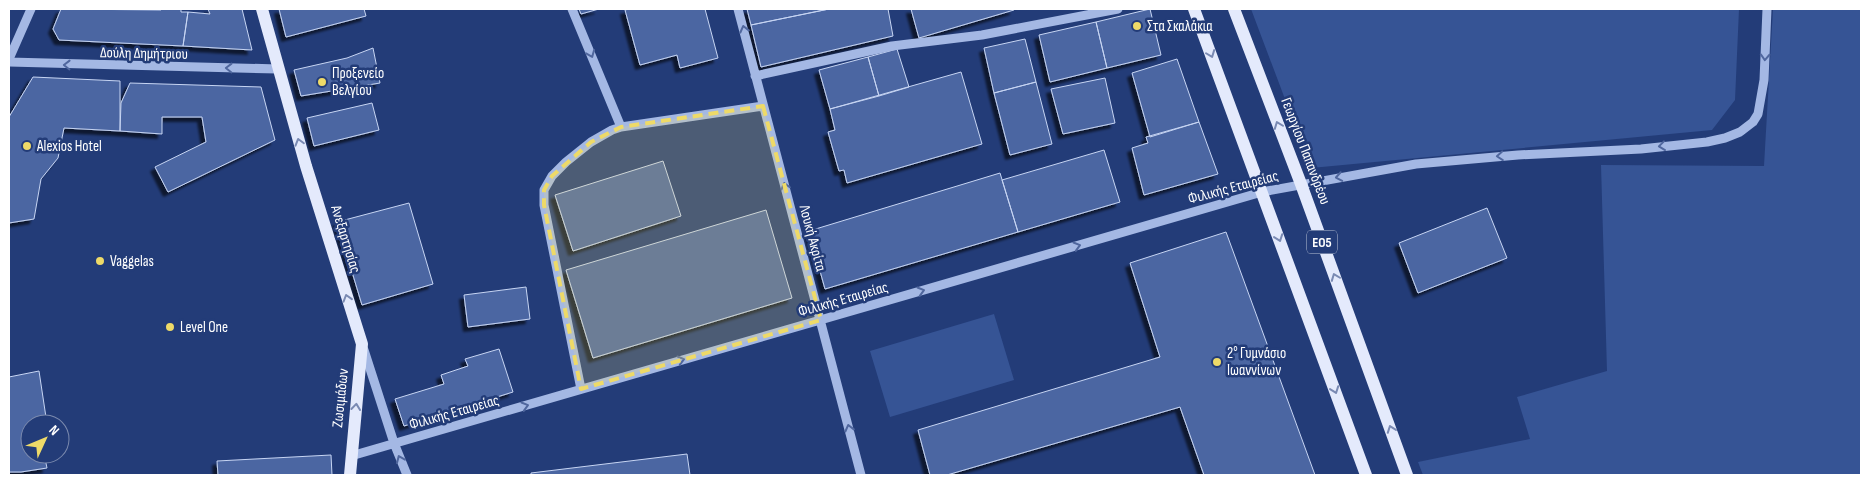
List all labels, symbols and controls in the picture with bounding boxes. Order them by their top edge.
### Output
place label: Στα Σκαλάκια [1147,17,1213,36]
marker: Στα Σκαλάκια [1131,20,1143,32]
one-way arrow [739,26,749,34]
street label: Δούλη Δημήτριου [100,43,188,64]
one-way arrow [584,49,595,58]
one-way arrow [1205,50,1215,58]
one-way arrow [1760,54,1771,62]
one-way arrow [62,59,70,70]
one-way arrow [225,63,233,74]
place label: Προξενείο Βελγίου [332,64,384,100]
marker: Προξενείο Βελγίου [316,76,328,88]
street label: Γεωργίου Παπανδρέου [1276,95,1335,207]
one-way arrow [1274,121,1284,129]
place label: Alexios Hotel [36,137,102,156]
one-way arrow [295,139,305,147]
marker: Alexios Hotel [21,140,33,152]
one-way arrow [1658,141,1667,151]
one-way arrow [1496,151,1504,162]
street label: Φιλικής Εταιρείας [1186,166,1281,209]
one-way arrow [1335,172,1344,182]
one-way arrow [780,182,791,191]
street label: Ανεξαρτησίας [326,202,365,276]
street label: Λουκή Ακρίτα [794,202,831,274]
road number: ΕΟ5 [1307,230,1337,253]
one-way arrow [1273,233,1283,242]
one-way arrow [1072,241,1081,251]
place label: Vaggelas [110,252,154,271]
marker: Vaggelas [94,255,106,267]
one-way arrow [1331,273,1341,282]
street label: Φιλικής Εταιρείας [796,278,890,321]
one-way arrow [916,286,925,297]
one-way arrow [343,294,353,302]
place label: Level One [180,318,228,337]
marker: Level One [164,321,176,333]
place label: 2° Γυμνάσιο Ιωαννίνων [1227,344,1286,380]
one-way arrow [676,356,684,366]
marker: 2° Γυμνάσιο Ιωαννίνων [1211,356,1223,368]
street label: Ζωσιμάδων [328,368,353,428]
one-way arrow [1329,386,1339,394]
street label: Φιλικής Εταιρείας [407,391,501,434]
one-way arrow [520,401,528,411]
one-way arrow [350,403,361,411]
north arrow [20,414,70,464]
text: N [45,422,63,439]
one-way arrow [844,424,855,433]
one-way arrow [1387,426,1397,434]
one-way arrow [396,455,407,464]

